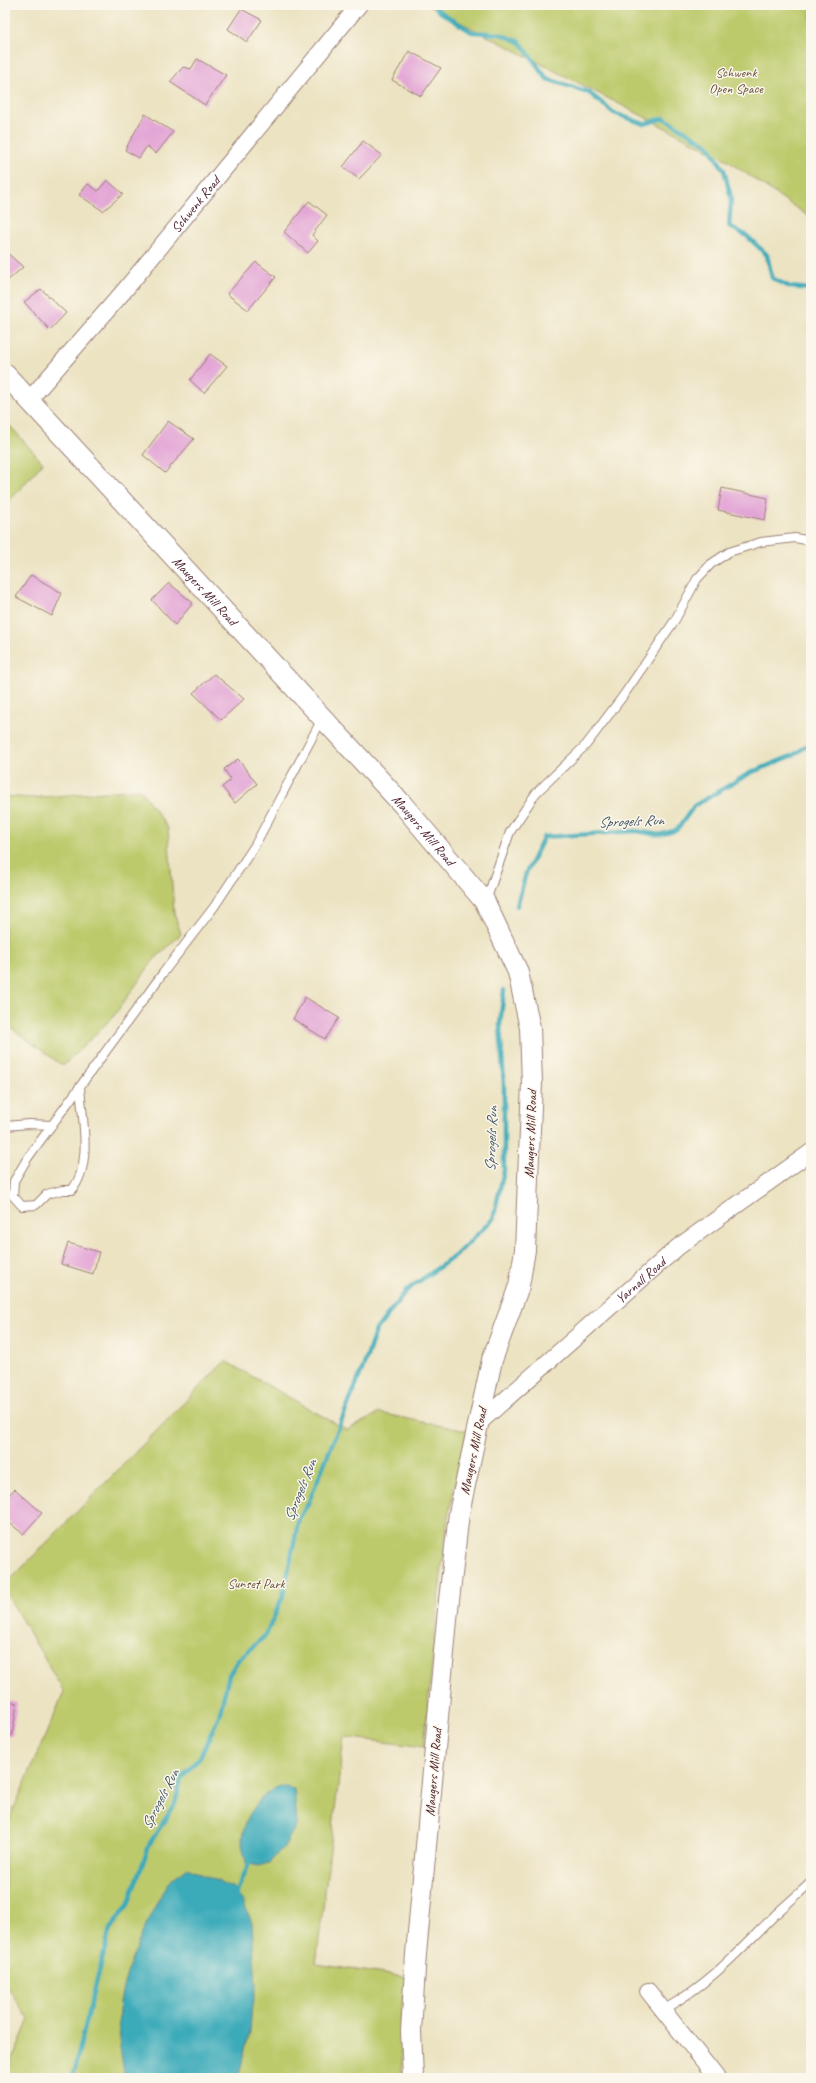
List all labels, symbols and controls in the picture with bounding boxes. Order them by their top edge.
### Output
park label: Schwenk Open Space [709,64,764,97]
street label: Schwenk Road [168,171,226,236]
street label: Maugers Mill Road [169,553,243,631]
street label: Maugers Mill Road [388,791,460,871]
water label: Sprogels Run [598,811,665,832]
street label: Maugers Mill Road [520,1087,541,1178]
water label: Sprogels Run [481,1105,502,1172]
street label: Yarnall Road [612,1252,671,1307]
street label: Maugers Mill Road [456,1404,491,1496]
water label: Sprogels Run [279,1455,322,1524]
park label: Sunset Park [227,1575,285,1592]
street label: Maugers Mill Road [421,1725,446,1817]
water label: Sprogels Run [137,1765,184,1833]

